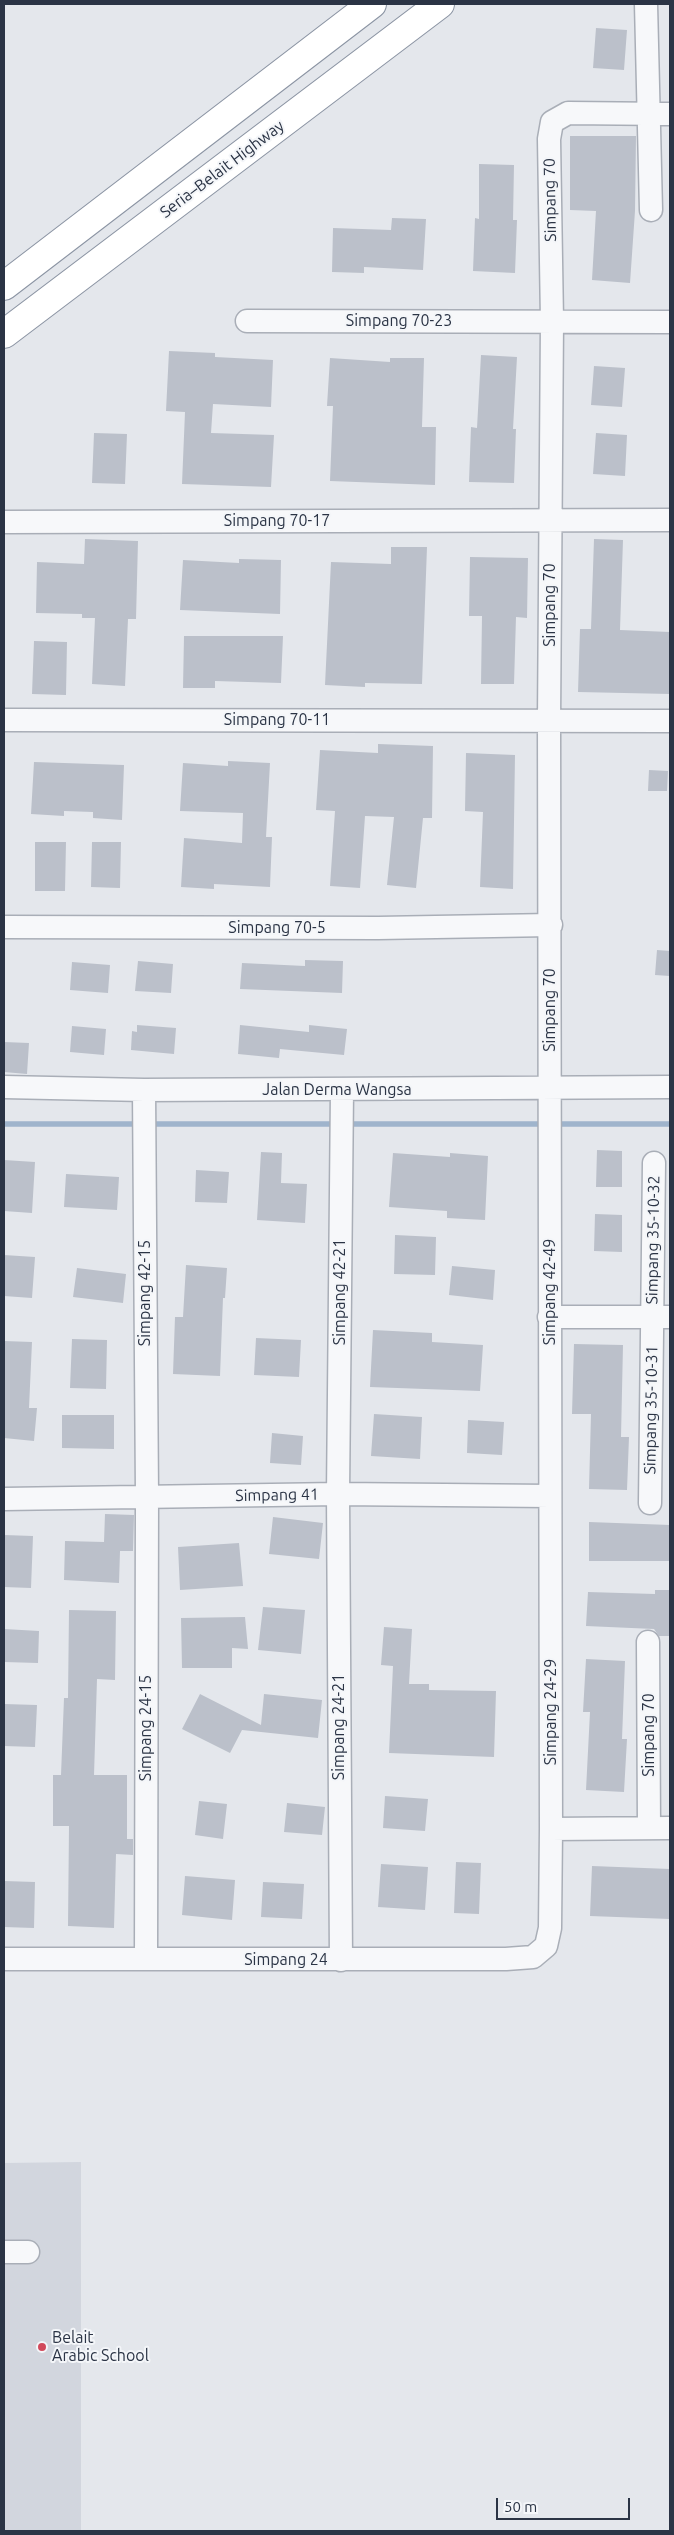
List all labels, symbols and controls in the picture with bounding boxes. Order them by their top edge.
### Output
street label: Seria–Belait Highway [156,116,288,222]
street label: Simpang 70 [540,158,560,242]
street label: Simpang 70-23 [346,311,452,331]
street label: Simpang 70-17 [224,511,330,531]
street label: Simpang 70 [540,563,560,647]
street label: Simpang 70-11 [224,710,330,730]
street label: Simpang 70-5 [228,918,326,938]
street label: Simpang 70 [540,968,560,1052]
street label: Jalan Derma Wangsa [262,1080,412,1100]
street label: Simpang 35-10-32 [642,1175,664,1305]
street label: Simpang 42-21 [330,1239,350,1345]
street label: Simpang 42-49 [540,1239,560,1345]
street label: Simpang 42-15 [135,1240,155,1346]
street label: Simpang 35-10-31 [640,1345,662,1475]
street label: Simpang 41 [235,1485,319,1505]
street label: Simpang 24-29 [541,1659,561,1765]
street label: Simpang 24-21 [329,1674,349,1780]
street label: Simpang 24-15 [136,1675,156,1781]
street label: Simpang 70 [639,1693,659,1777]
street label: Simpang 24 [244,1950,328,1970]
place label: Belait Arabic School [52,2328,149,2366]
marker: Belait Arabic School [36,2341,48,2353]
scale bar [499,2488,633,2520]
text: 50 m [504,2498,537,2515]

